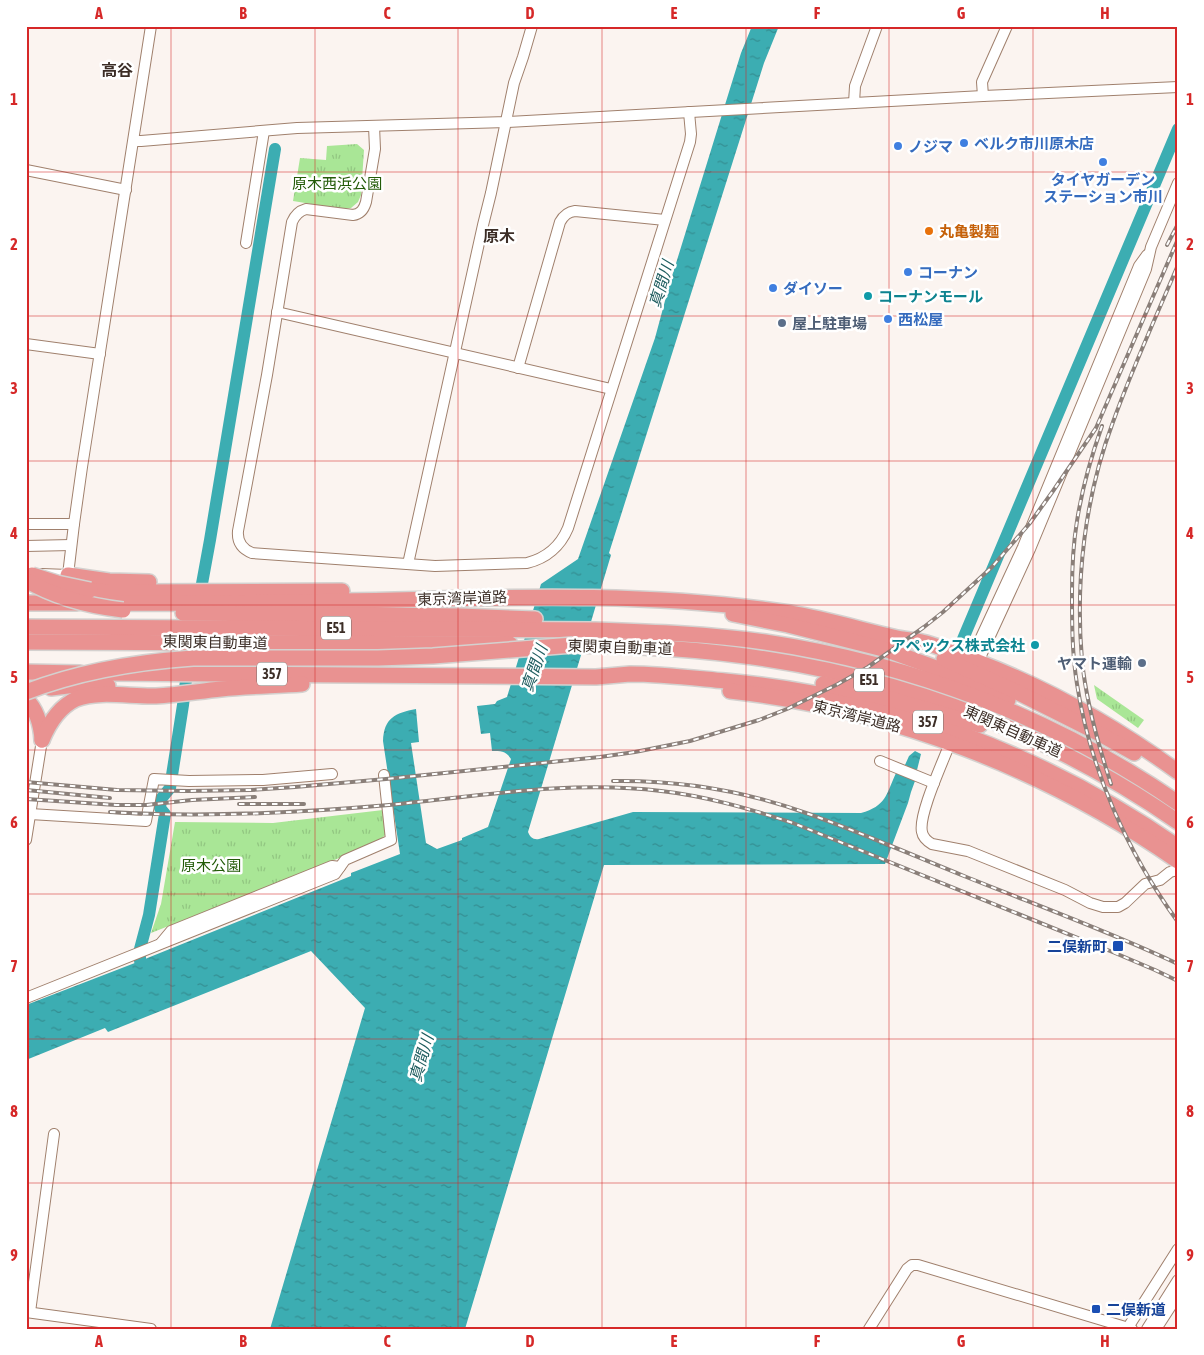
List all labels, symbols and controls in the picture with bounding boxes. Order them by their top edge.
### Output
text: A [94,4,103,22]
text: B [239,4,247,22]
text: C [383,4,391,22]
text: D [526,4,535,22]
text: E [671,4,678,22]
text: F [814,4,821,22]
text: G [957,4,966,22]
text: H [1100,4,1110,22]
district label: 高谷 [101,61,133,79]
text: 1 [10,90,18,108]
text: 1 [1186,90,1194,108]
place label: ベルク市川原木店 [974,135,1094,152]
marker: ベルク市川原木店 [958,137,970,149]
place label: ノジマ [908,138,953,155]
marker: ノジマ [892,140,904,152]
marker: タイヤガーデン ステーション市川 [1097,156,1109,168]
place label: タイヤガーデン ステーション市川 [1043,171,1163,205]
park label: 原木西浜公園 [292,175,382,192]
place label: 丸亀製麺 [939,223,999,240]
marker: 丸亀製麺 [923,225,935,237]
district label: 原木 [483,227,515,245]
text: 2 [10,235,18,253]
text: 2 [1186,235,1194,253]
water label: 真間川 [645,257,677,310]
place label: コーナン [918,264,978,281]
marker: コーナン [902,266,914,278]
place label: ダイソー [783,280,843,297]
marker: ダイソー [767,282,779,294]
place label: コーナンモール [878,288,983,305]
marker: コーナンモール [862,290,874,302]
place label: 西松屋 [898,311,943,328]
marker: 西松屋 [882,313,894,325]
place label: 屋上駐車場 [792,315,867,332]
marker: 屋上駐車場 [776,317,788,329]
text: 3 [10,379,18,397]
text: 3 [1186,379,1194,397]
text: 4 [9,524,18,542]
text: 4 [1185,524,1194,542]
street label: 東京湾岸道路 [417,588,507,608]
road number: E51 [321,616,351,640]
street label: 東関東自動車道 [162,633,268,651]
street label: 東関東自動車道 [567,637,673,657]
place label: アペックス株式会社 [891,637,1025,654]
marker: アペックス株式会社 [1029,639,1041,651]
water label: 真間川 [518,640,551,694]
place label: ヤマト運輸 [1057,655,1132,672]
marker: ヤマト運輸 [1136,657,1148,669]
road number: 357 [257,662,287,686]
text: 5 [10,668,18,686]
road number: E51 [854,668,884,692]
text: 5 [1186,668,1194,686]
street label: 東京湾岸道路 [811,697,903,735]
street label: 東関東自動車道 [962,702,1064,760]
road number: 357 [913,710,943,734]
text: 6 [10,813,18,831]
text: 6 [1186,813,1194,831]
park label: 原木公園 [181,857,241,874]
place label: 二俣新町 [1047,938,1107,955]
marker: 二俣新町 [1111,939,1125,953]
text: 7 [10,957,18,975]
text: 7 [1186,957,1194,975]
water label: 真間川 [406,1031,437,1084]
text: 8 [10,1102,18,1120]
text: 8 [1186,1102,1194,1120]
text: 9 [10,1246,18,1264]
text: 9 [1186,1246,1194,1264]
place label: 二俣新道 [1106,1301,1166,1318]
marker: 二俣新道 [1090,1303,1102,1315]
text: A [94,1332,103,1350]
text: B [239,1332,247,1350]
text: C [383,1332,391,1350]
text: D [526,1332,535,1350]
text: E [671,1332,678,1350]
text: F [814,1332,821,1350]
text: G [957,1332,966,1350]
text: H [1100,1332,1110,1350]

